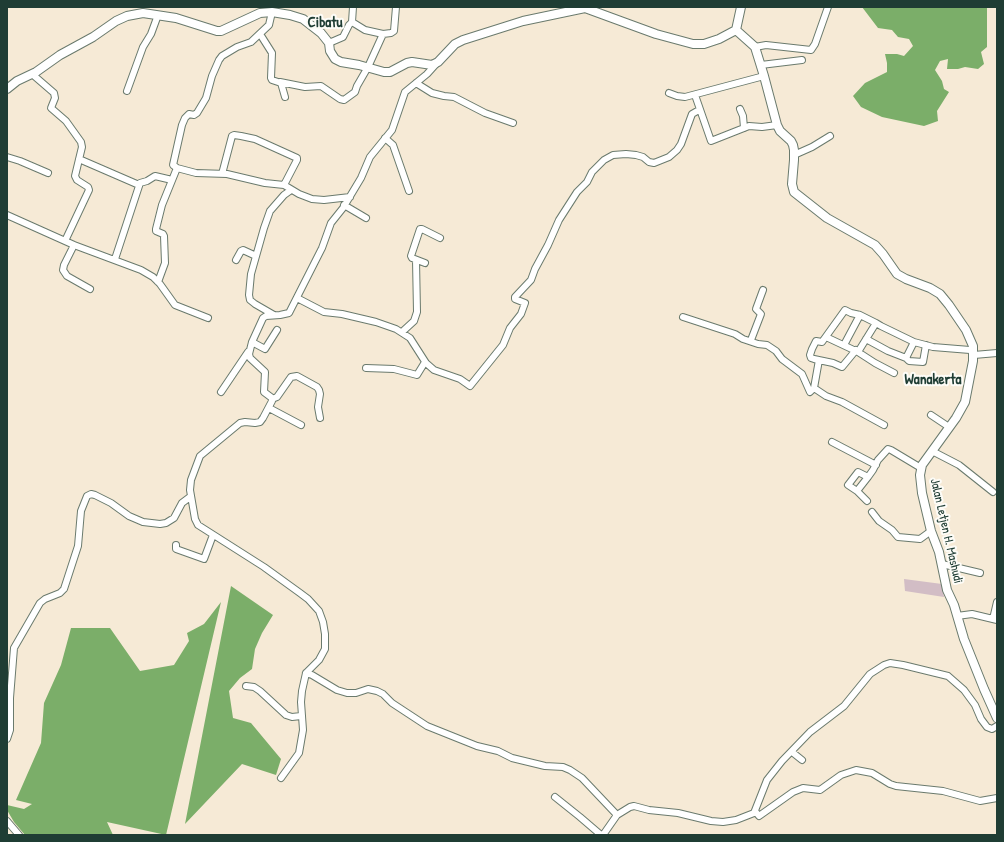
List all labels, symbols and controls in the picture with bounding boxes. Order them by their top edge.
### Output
district label: Cibatu [308,14,342,32]
district label: Wanakerta [905,371,961,389]
street label: Jalan Letjen H. Mashudi [926,477,966,585]

